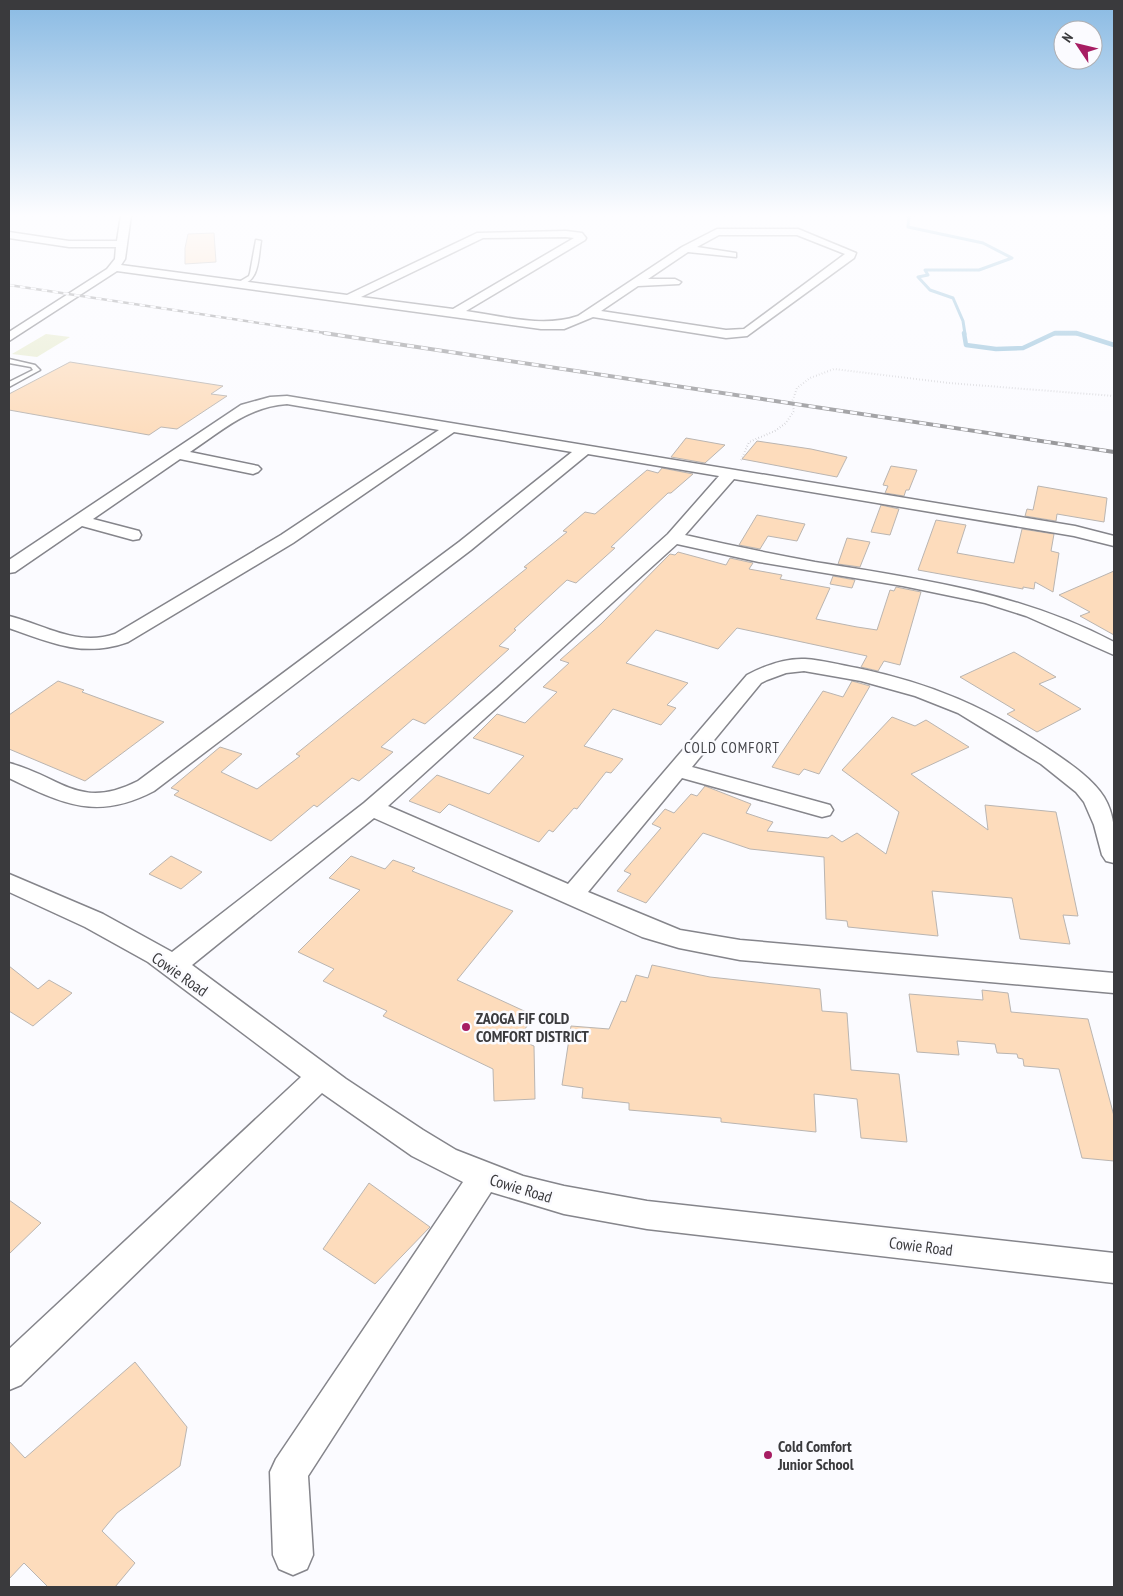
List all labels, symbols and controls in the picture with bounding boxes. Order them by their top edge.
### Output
north arrow [1053,20,1103,70]
text: N [1058,29,1077,46]
district label: COLD COMFORT [684,738,780,757]
street label: Cowie Road [148,947,212,1001]
place label: ZAOGA FIF COLD COMFORT DISTRICT [476,1008,589,1046]
marker: ZAOGA FIF COLD COMFORT DISTRICT [460,1021,472,1033]
street label: Cowie Road [488,1169,555,1207]
street label: Cowie Road [888,1232,954,1260]
place label: Cold Comfort Junior School [777,1436,854,1474]
marker: Cold Comfort Junior School [762,1449,774,1461]

